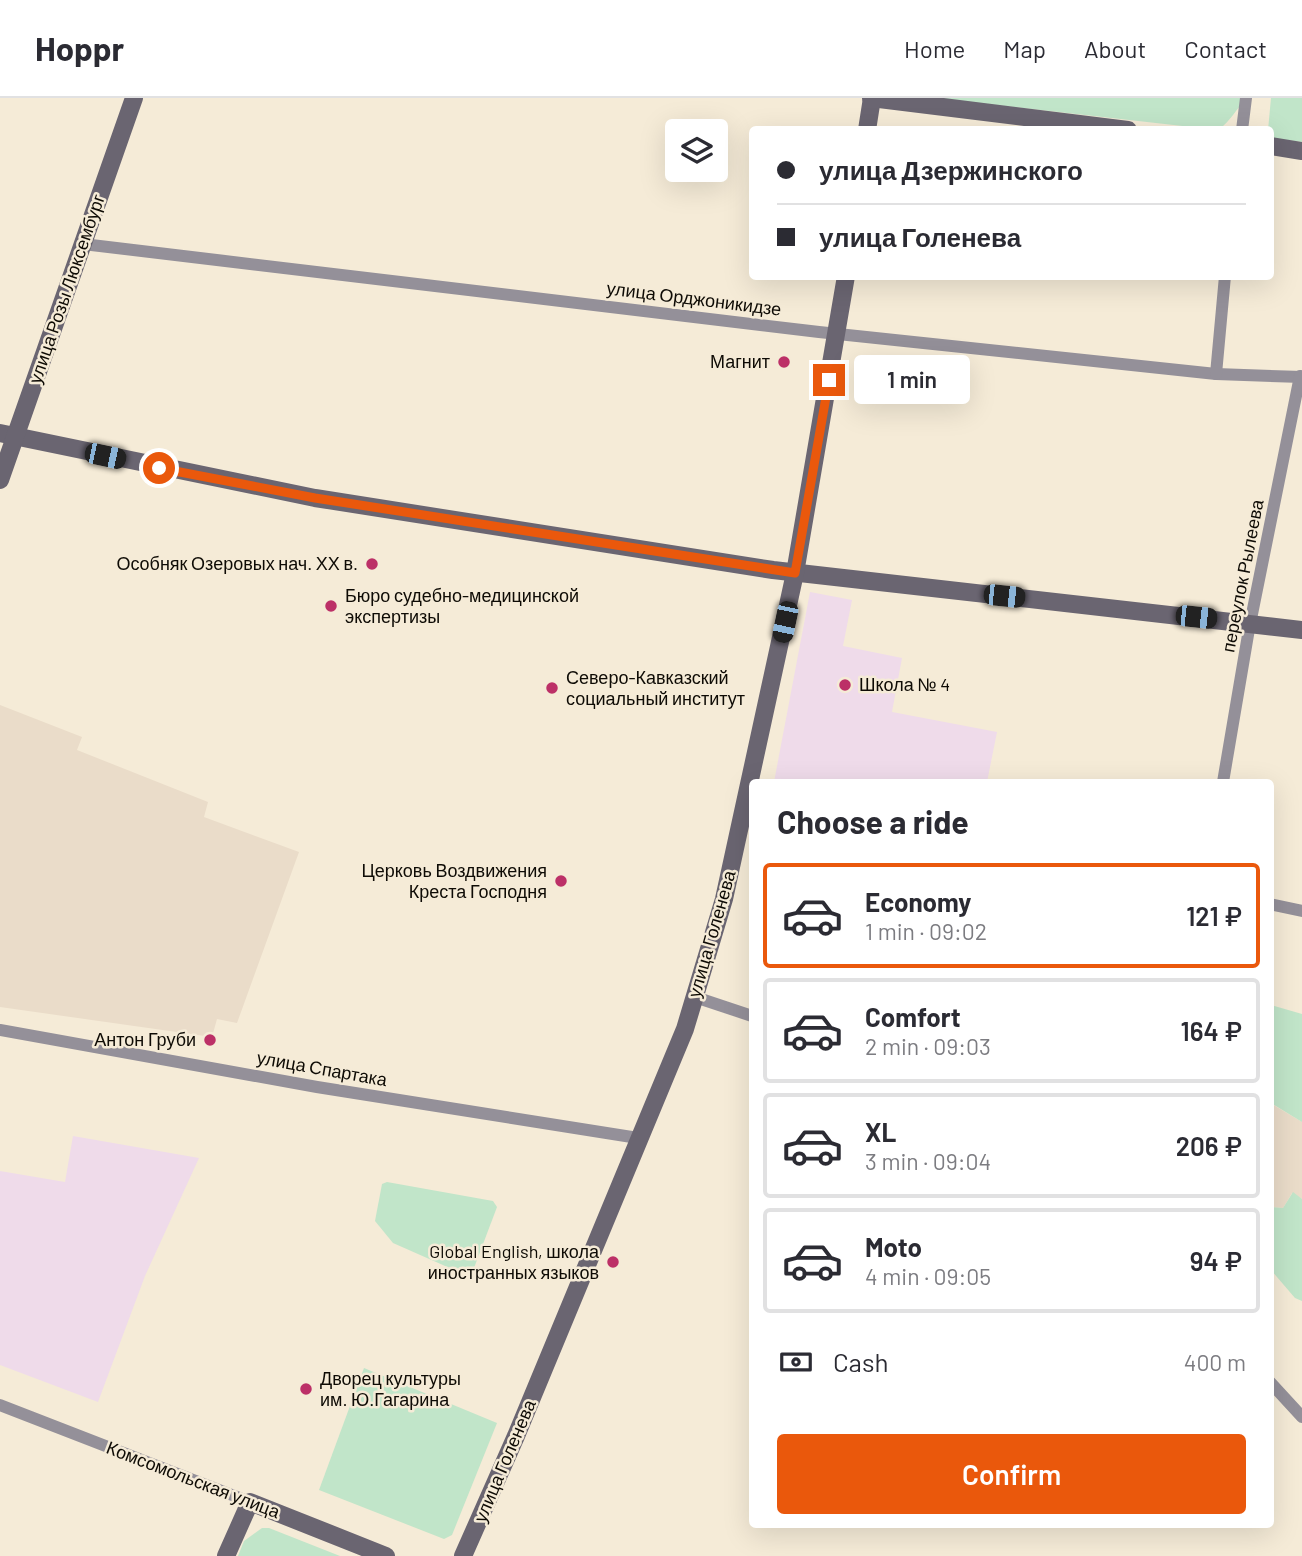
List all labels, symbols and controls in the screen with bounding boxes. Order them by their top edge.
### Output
text: Hoppr [35,28,124,68]
text: Home [904,34,965,63]
text: Map [1003,34,1046,63]
text: About [1084,34,1146,63]
text: Contact [1184,34,1267,63]
map controls [665,119,728,182]
button: layers [665,119,728,182]
text: улица Дзержинского [819,154,1083,185]
street label: улица Розы Люксембург [23,191,109,386]
text: улица Голенева [819,221,1021,252]
street label: улица Орджоникидзе [606,276,783,320]
place label: Магнит [710,350,770,372]
marker: Магнит [776,354,792,370]
callout: 1 min [854,356,969,404]
route end [813,364,845,396]
text: 1 min [887,365,937,393]
car [83,441,128,471]
route start [143,452,175,484]
street label: переулок Рылеева [1216,497,1268,654]
place label: Особняк Озеровых нач. ХХ в. [116,552,358,574]
marker: Особняк Озеровых нач. ХХ в. [364,556,380,572]
car [983,583,1026,609]
place label: Бюро судебно-медицинской экспертизы [345,584,579,627]
marker: Бюро судебно-медицинской экспертизы [323,598,339,614]
car [771,599,800,645]
car [1175,604,1218,630]
place label: Северо-Кавказский социальный институт [566,666,745,709]
place label: Школа № 4 [859,673,950,695]
marker: Школа № 4 [837,677,853,693]
marker: Северо-Кавказский социальный институт [544,680,560,696]
text: Choose a ride [777,802,969,840]
place label: Церковь Воздвижения Креста Господня [361,859,547,902]
street label: улица Голенева [682,867,740,1000]
marker: Церковь Воздвижения Креста Господня [553,873,569,889]
icon: car [781,884,844,947]
text: Economy [865,886,971,917]
text: 121 ₽ [1186,900,1242,931]
text: 1 min · 09:02 [865,917,987,945]
icon: car [781,999,844,1062]
text: Comfort [865,1001,961,1032]
text: 164 ₽ [1180,1015,1242,1046]
place label: Антон Груби [94,1028,196,1050]
marker: Антон Груби [202,1032,218,1048]
text: 2 min · 09:03 [865,1032,991,1060]
street label: улица Спартака [255,1046,390,1090]
icon: car [781,1114,844,1177]
text: XL [865,1116,896,1147]
text: 206 ₽ [1176,1130,1242,1161]
text: 3 min · 09:04 [865,1147,991,1175]
icon: car [781,1229,844,1292]
text: Moto [865,1231,922,1262]
place label: Global English, школа иностранных языков [428,1240,600,1283]
text: 94 ₽ [1190,1245,1242,1276]
marker: Global English, школа иностранных языков [605,1254,621,1270]
text: 4 min · 09:05 [865,1262,991,1290]
icon: cash [777,1343,815,1381]
text: Cash [833,1346,888,1377]
text: 400 m [1184,1348,1246,1376]
place label: Дворец культуры им. Ю.Гагарина [320,1367,461,1410]
marker: Дворец культуры им. Ю.Гагарина [298,1381,314,1397]
street label: улица Голенева [468,1395,540,1525]
button: Confirm [777,1434,1246,1514]
street label: Комсомольская улица [103,1436,284,1523]

